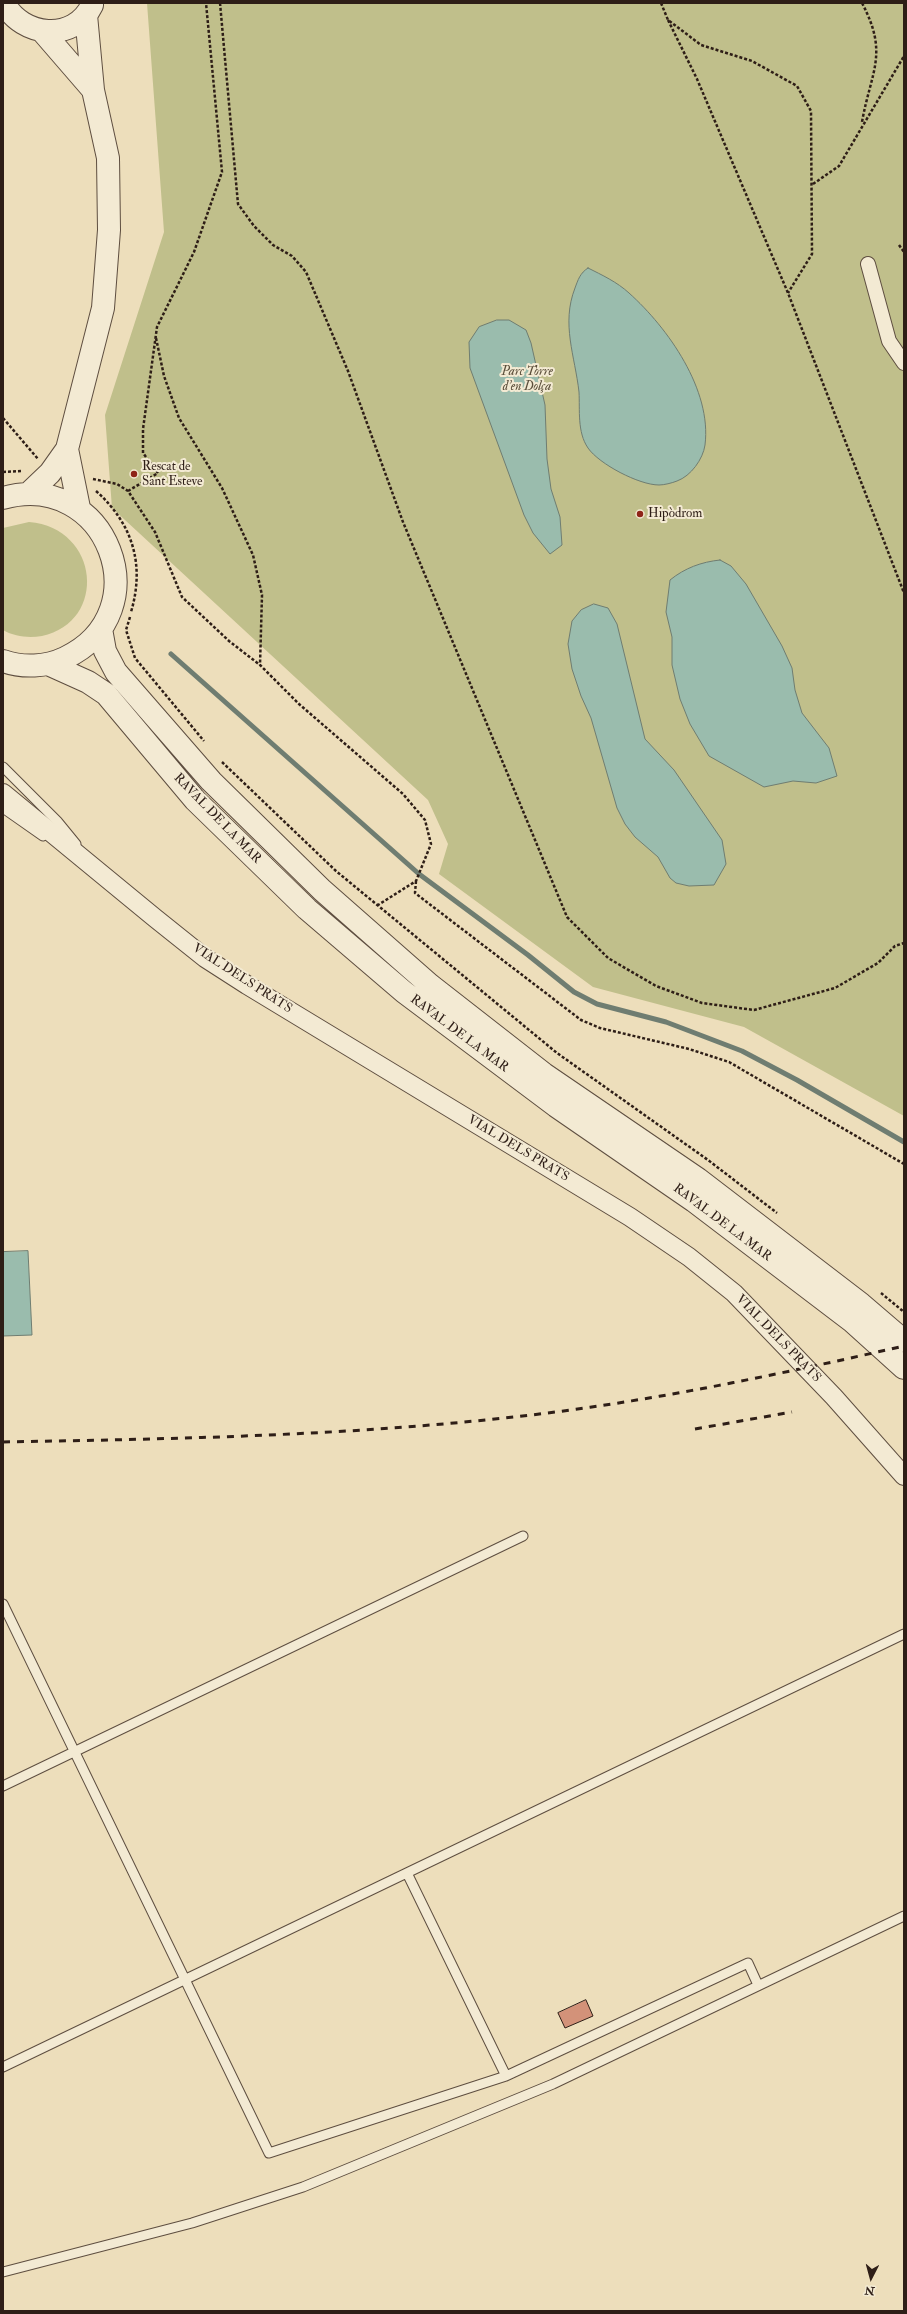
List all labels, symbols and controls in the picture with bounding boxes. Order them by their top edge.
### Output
park label: Parc Torre d'en Dolça [501,364,553,395]
place label: Rescat de Sant Esteve [142,459,203,490]
marker: Rescat de Sant Esteve [129,469,139,479]
place label: Hipòdrom [648,506,702,522]
marker: Hipòdrom [635,509,645,519]
street label: RAVAL DE LA MAR [170,771,264,867]
street label: VIAL DELS PRATS [189,941,295,1017]
street label: RAVAL DE LA MAR [407,992,511,1076]
street label: VIAL DELS PRATS [464,1113,572,1185]
street label: RAVAL DE LA MAR [670,1181,774,1265]
street label: VIAL DELS PRATS [732,1292,824,1386]
north arrow [851,2258,891,2298]
text: N [864,2283,875,2297]

